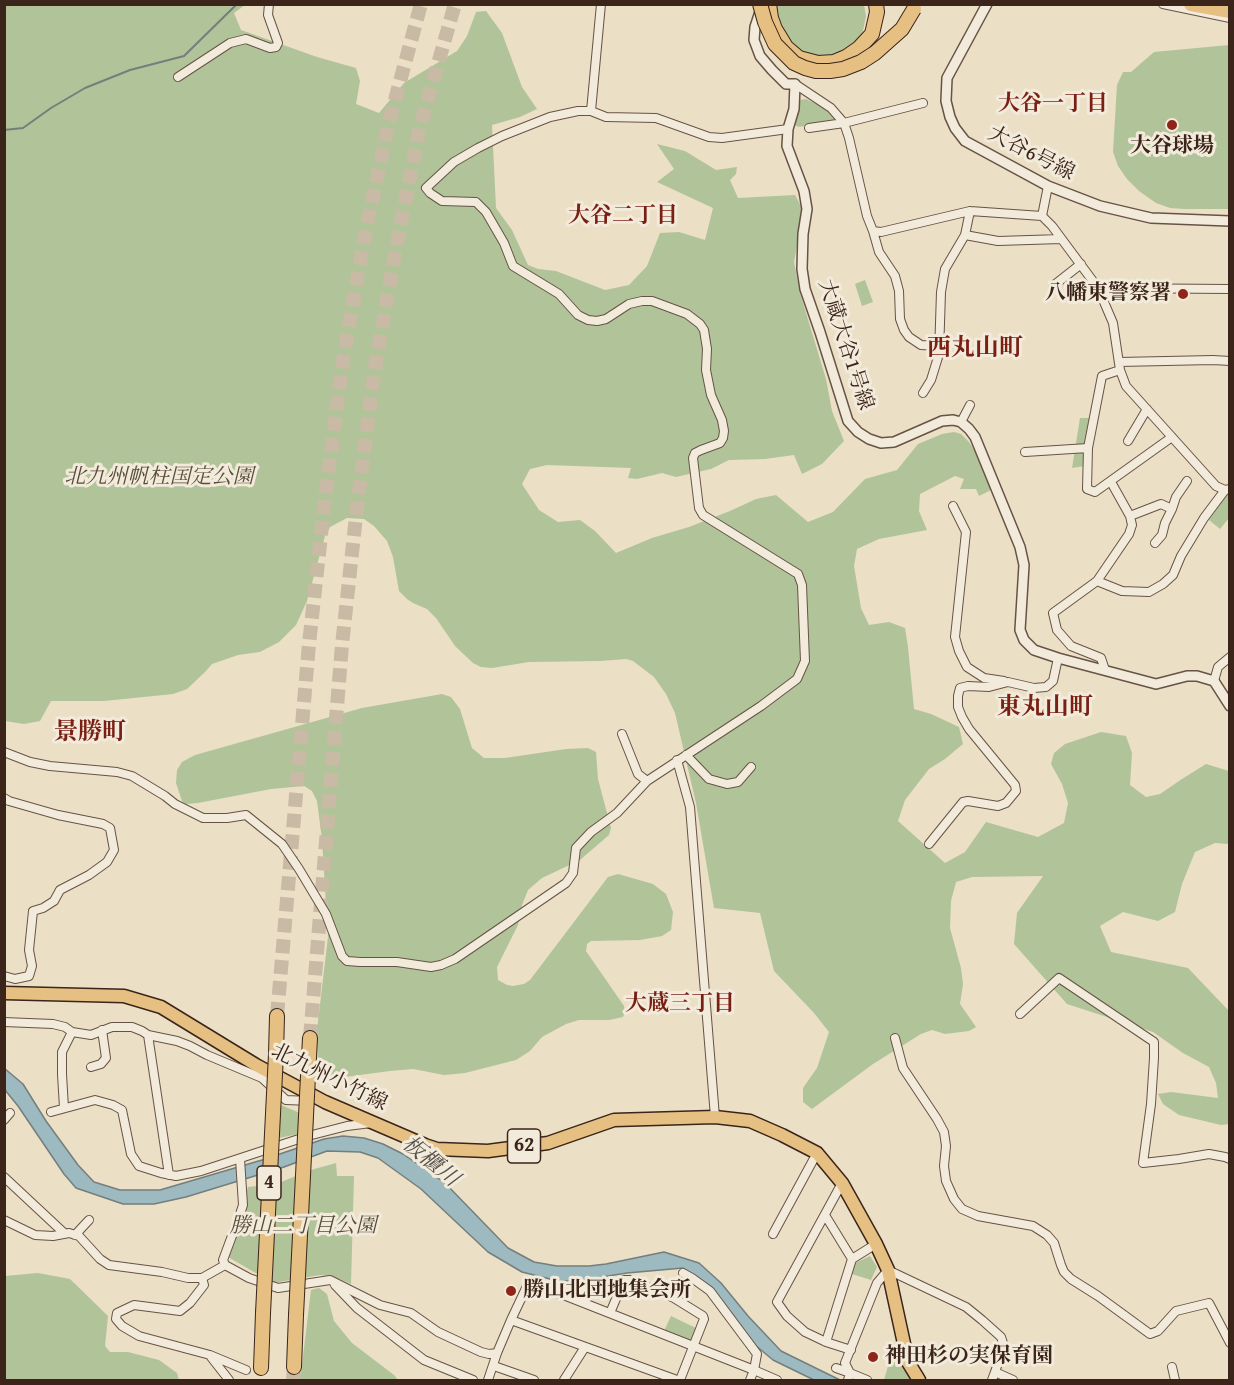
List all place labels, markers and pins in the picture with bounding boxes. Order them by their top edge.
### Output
marker: 大谷球場 [1165,118,1179,132]
place label: 大谷球場 [1130,134,1214,160]
place label: 八幡東警察署 [1045,281,1171,307]
marker: 八幡東警察署 [1176,287,1190,301]
place label: 勝山北団地集会所 [523,1278,691,1304]
marker: 勝山北団地集会所 [504,1284,518,1298]
place label: 神田杉の実保育園 [885,1344,1053,1370]
marker: 神田杉の実保育園 [866,1350,880,1364]

